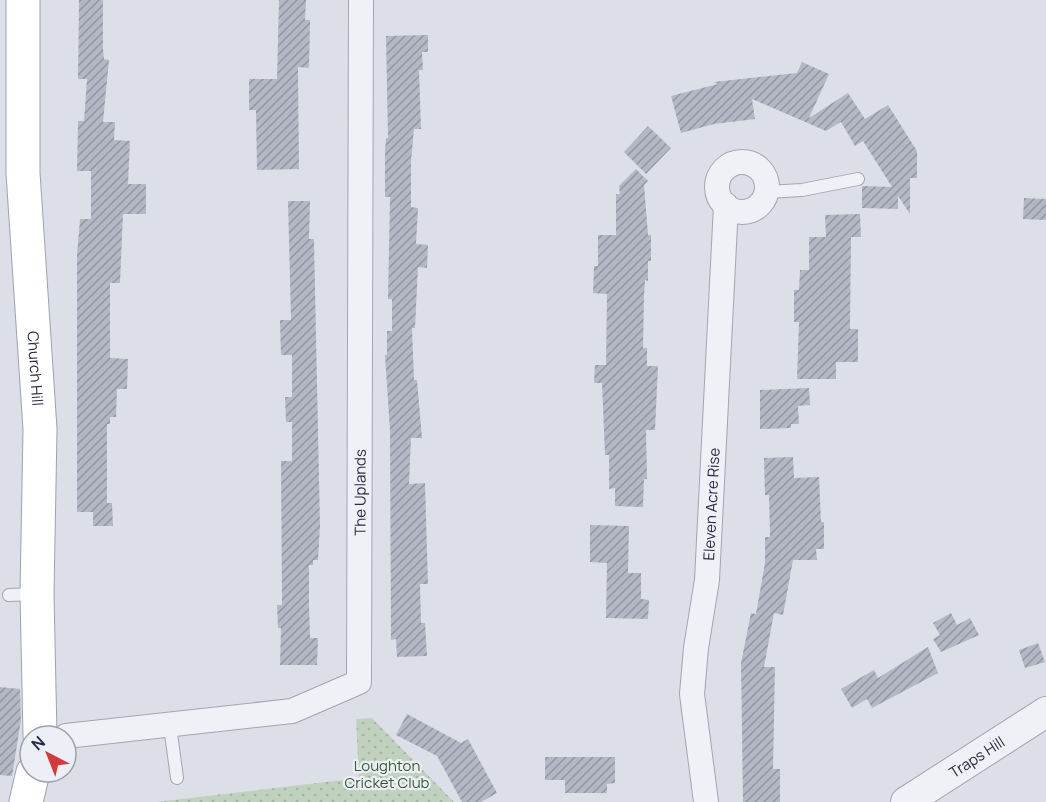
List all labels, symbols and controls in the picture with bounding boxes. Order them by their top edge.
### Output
street label: Church Hill [23,331,49,407]
street label: Eleven Acre Rise [698,447,724,561]
street label: The Uplands [349,449,370,536]
north arrow [18,724,78,784]
text: N [26,731,50,755]
street label: Traps Hill [945,731,1008,782]
park label: Loughton Cricket Club [344,755,430,793]

